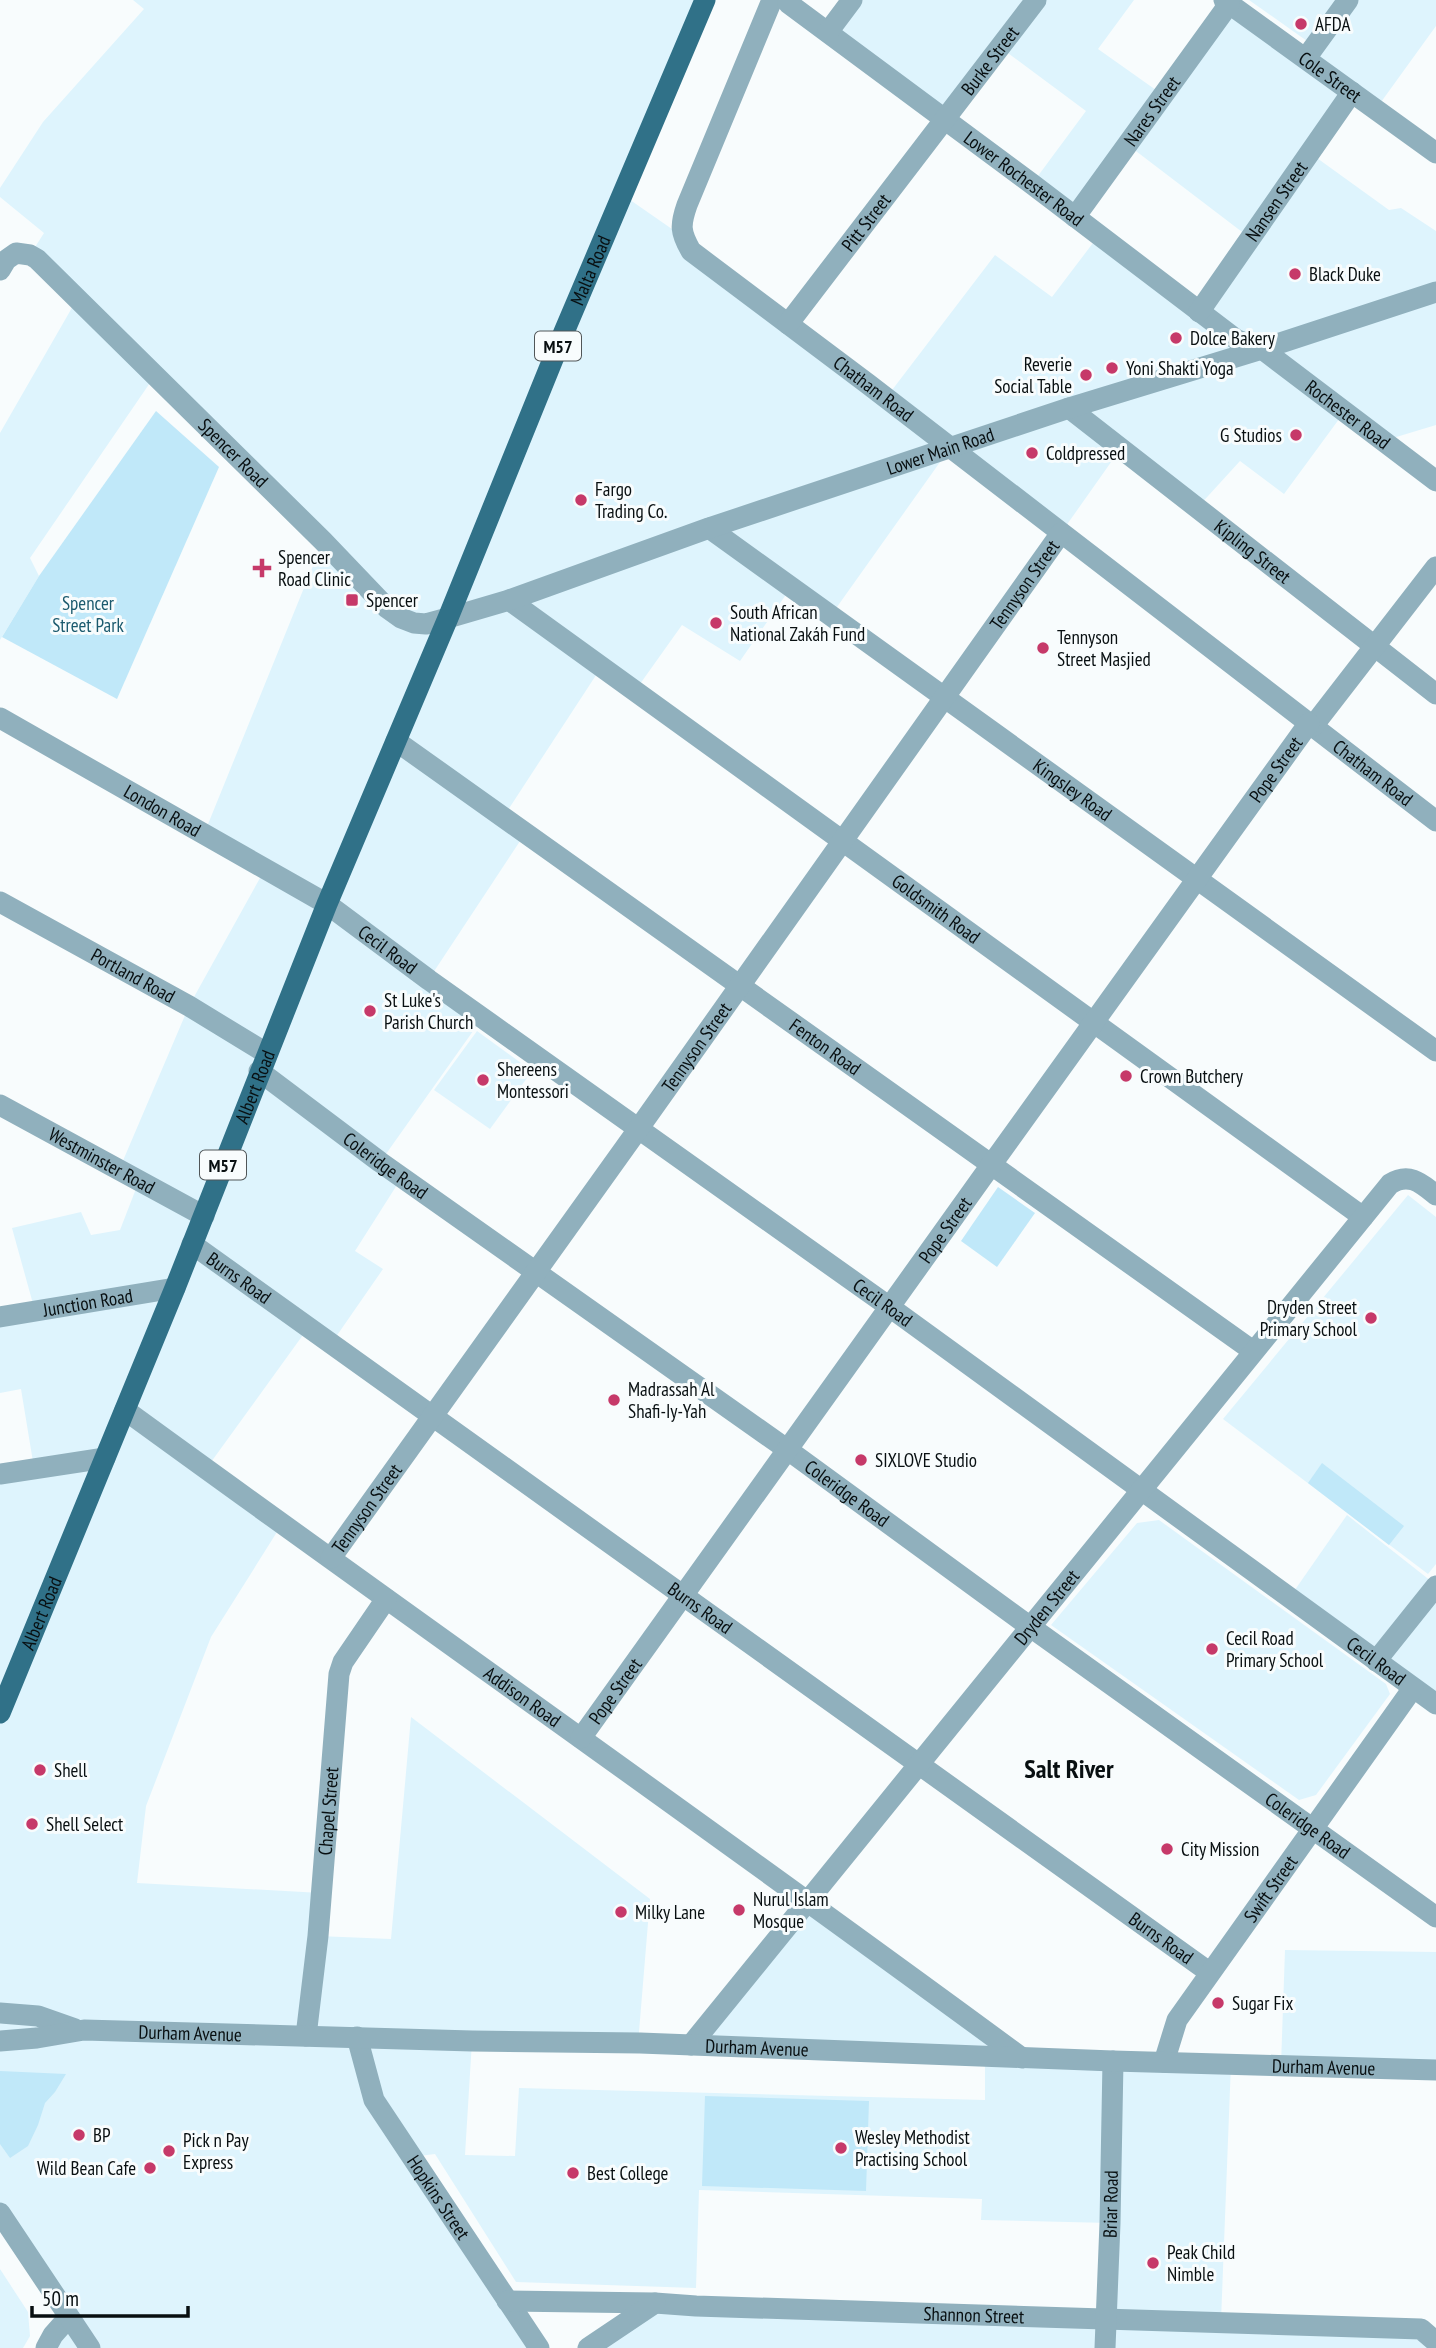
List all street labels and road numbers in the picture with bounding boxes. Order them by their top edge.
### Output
street label: Burke Street [956,20,1024,100]
street label: Cole Street [1294,46,1367,108]
street label: Nares Street [1118,70,1186,151]
street label: Lower Rochester Road [959,126,1089,231]
street label: Nansen Street [1240,156,1313,246]
street label: Pitt Street [836,188,896,256]
street label: Malta Road [565,232,616,309]
road number: M57 [535,332,581,360]
street label: Chatham Road [829,350,919,427]
street label: Rochester Road [1301,374,1395,454]
street label: Spencer Road [194,413,273,492]
street label: Lower Main Road [883,422,997,480]
street label: Kipling Street [1210,514,1296,589]
street label: Tennyson Street [984,534,1065,634]
street label: Pope Street [1243,731,1308,807]
street label: Chatham Road [1328,734,1418,811]
street label: Kingsley Road [1029,753,1117,826]
street label: London Road [120,779,205,842]
street label: Goldsmith Road [887,869,985,949]
street label: Cecil Road [353,919,422,979]
street label: Portland Road [87,943,179,1008]
street label: Tennyson Street [656,997,737,1097]
street label: Fenton Road [785,1013,866,1080]
street label: Albert Road [229,1047,280,1127]
street label: Westminster Road [45,1122,159,1199]
street label: Coleridge Road [339,1127,433,1204]
road number: M57 [200,1150,246,1180]
street label: Pope Street [913,1191,977,1268]
street label: Burns Road [202,1247,276,1309]
street label: Cecil Road [848,1273,917,1332]
street label: Junction Road [40,1283,134,1322]
street label: Coleridge Road [800,1454,894,1532]
street label: Tennyson Street [326,1458,407,1558]
street label: Dryden Street [1009,1564,1085,1650]
street label: Albert Road [15,1573,67,1653]
street label: Burns Road [663,1577,737,1639]
street label: Cecil Road [1342,1631,1411,1690]
street label: Pope Street [583,1653,647,1729]
street label: Addison Road [479,1661,566,1732]
street label: Chapel Street [313,1765,344,1856]
street label: Coleridge Road [1261,1787,1355,1864]
street label: Swift Street [1238,1850,1303,1927]
street label: Burns Road [1124,1907,1198,1969]
street label: Durham Avenue [138,2020,242,2046]
street label: Durham Avenue [705,2033,809,2061]
street label: Durham Avenue [1272,2053,1376,2080]
street label: Hopkins Street [402,2150,476,2245]
street label: Briar Road [1097,2170,1123,2238]
street label: Shannon Street [923,2301,1025,2328]

